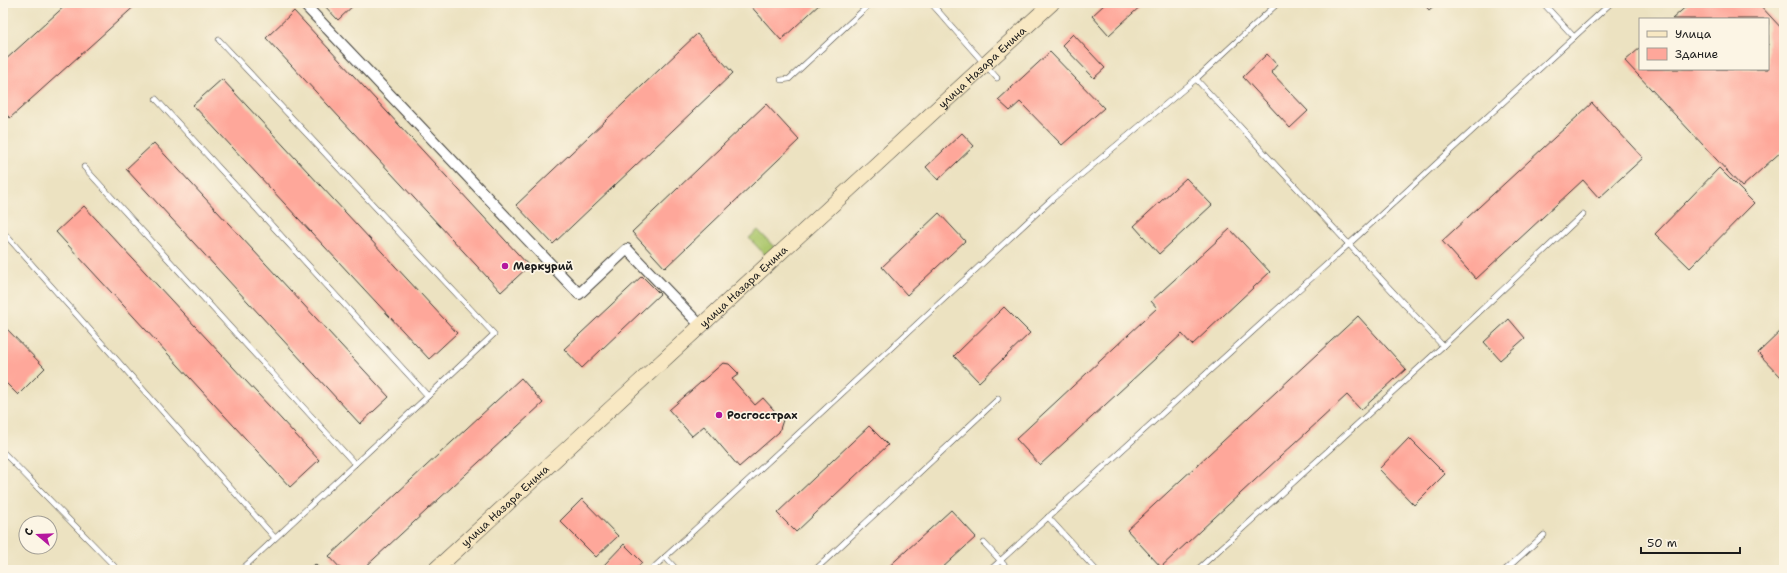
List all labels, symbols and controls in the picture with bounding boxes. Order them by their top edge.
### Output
legend [1639,18,1769,70]
street label: улица Назара Енина [935,23,1029,111]
text: Улица [1675,26,1712,42]
text: Здание [1675,46,1719,62]
street label: улица Назара Енина [696,242,791,331]
place label: Меркурий [513,259,573,274]
marker: Меркурий [500,261,510,271]
place label: Росгосстрах [727,408,798,423]
marker: Росгосстрах [714,410,724,420]
street label: улица Назара Енина [458,461,552,550]
north arrow [18,515,58,555]
text: С [21,526,37,538]
scale bar [1641,529,1740,555]
text: 50 m [1647,535,1677,551]

